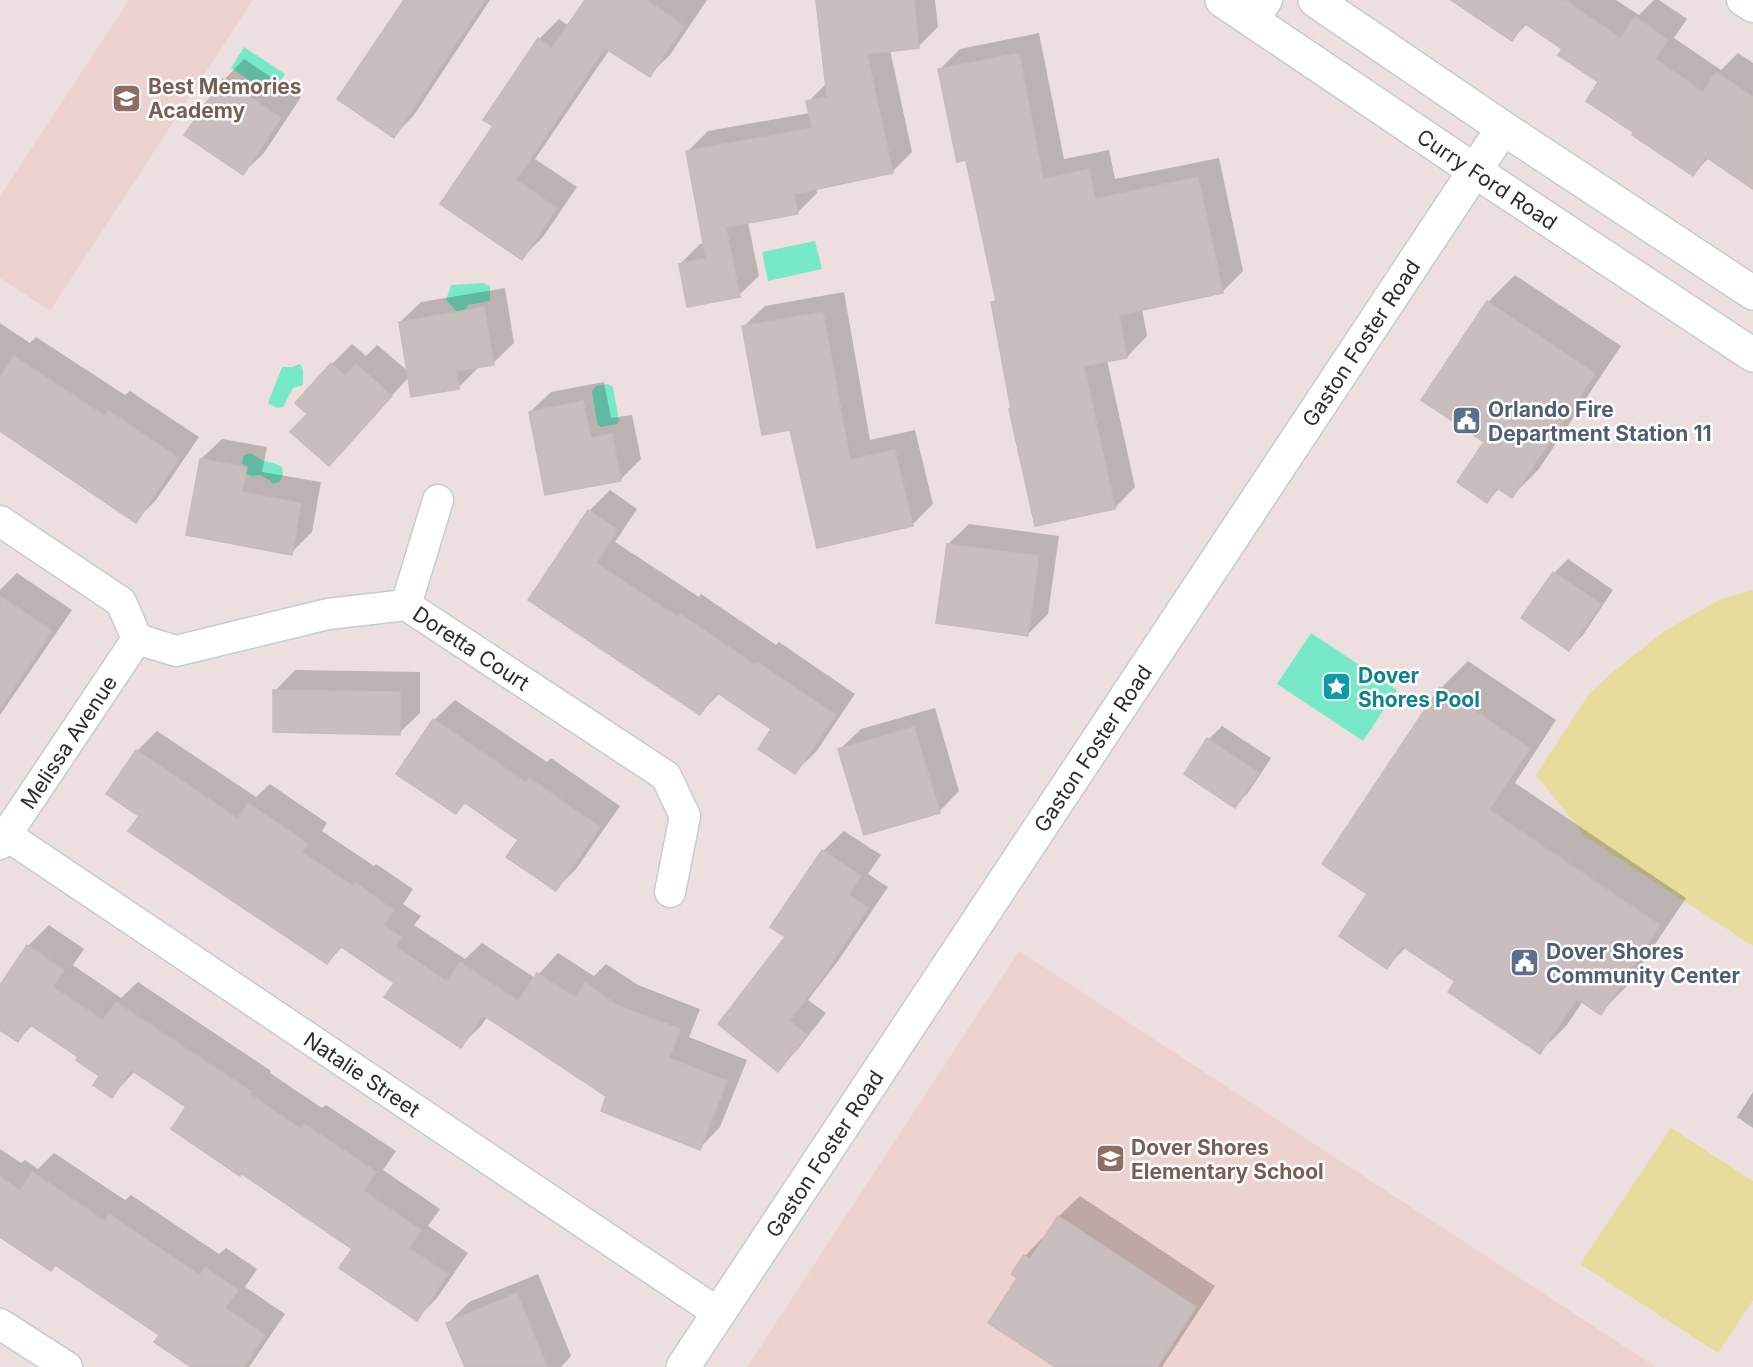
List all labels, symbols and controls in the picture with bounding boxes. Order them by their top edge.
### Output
place label: Best Memories Academy [148,74,302,123]
school or university icon: Best Memories Academy [111,82,143,114]
street label: Curry Ford Road [1413,123,1562,235]
street label: Gaston Foster Road [1297,255,1425,431]
place label: Orlando Fire Department Station 11 [1488,397,1712,446]
public building icon: Orlando Fire Department Station 11 [1451,405,1483,437]
street label: Doretta Court [408,601,534,695]
street label: Gaston Foster Road [1028,660,1157,836]
place label: Dover Shores Pool [1358,663,1480,712]
street label: Melissa Avenue [15,670,122,813]
place icon: Dover Shores Pool [1321,671,1353,703]
place label: Dover Shores Community Center [1546,939,1740,988]
public building icon: Dover Shores Community Center [1509,947,1541,979]
street label: Natalie Street [300,1026,425,1122]
street label: Gaston Foster Road [760,1065,888,1242]
place label: Dover Shores Elementary School [1131,1135,1324,1184]
school or university icon: Dover Shores Elementary School [1094,1143,1126,1175]

